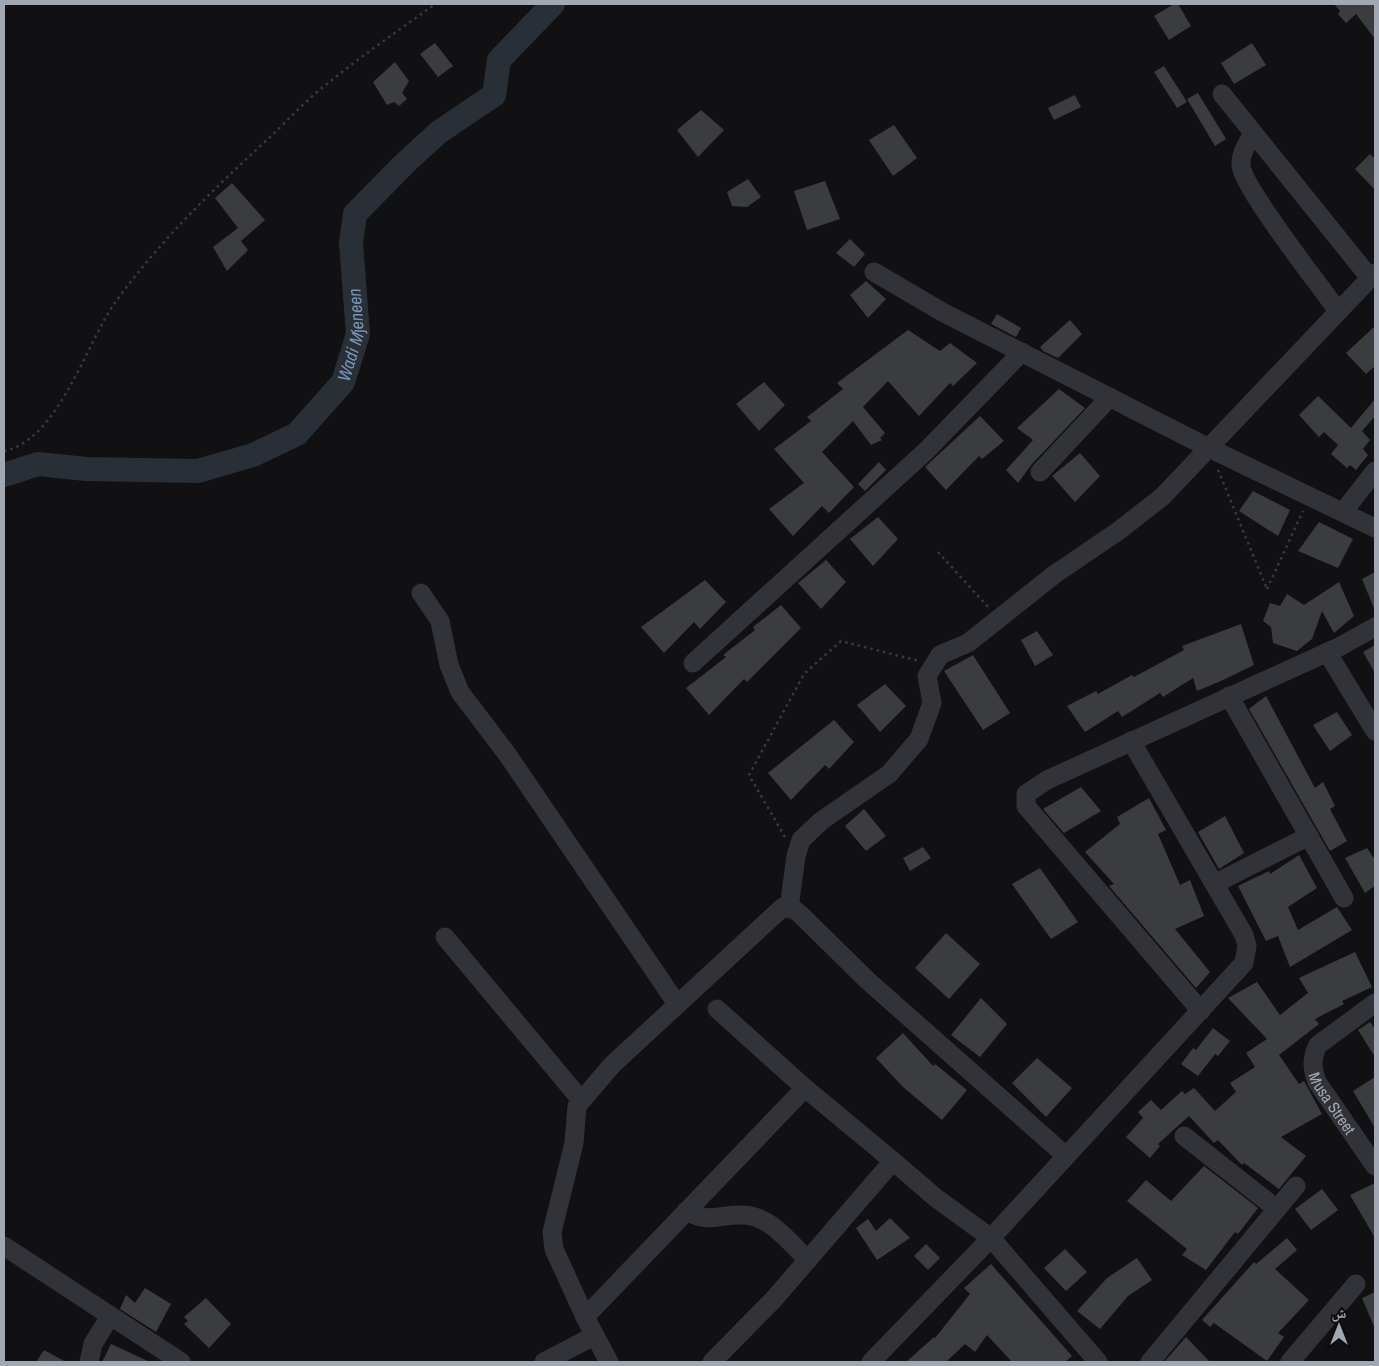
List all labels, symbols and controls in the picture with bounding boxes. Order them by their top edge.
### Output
water label: Wadi Mjeneen [331,288,370,385]
street label: Musa Street [1303,1069,1361,1139]
north arrow [1314,1301,1364,1351]
text: ش [1332,1304,1347,1322]

